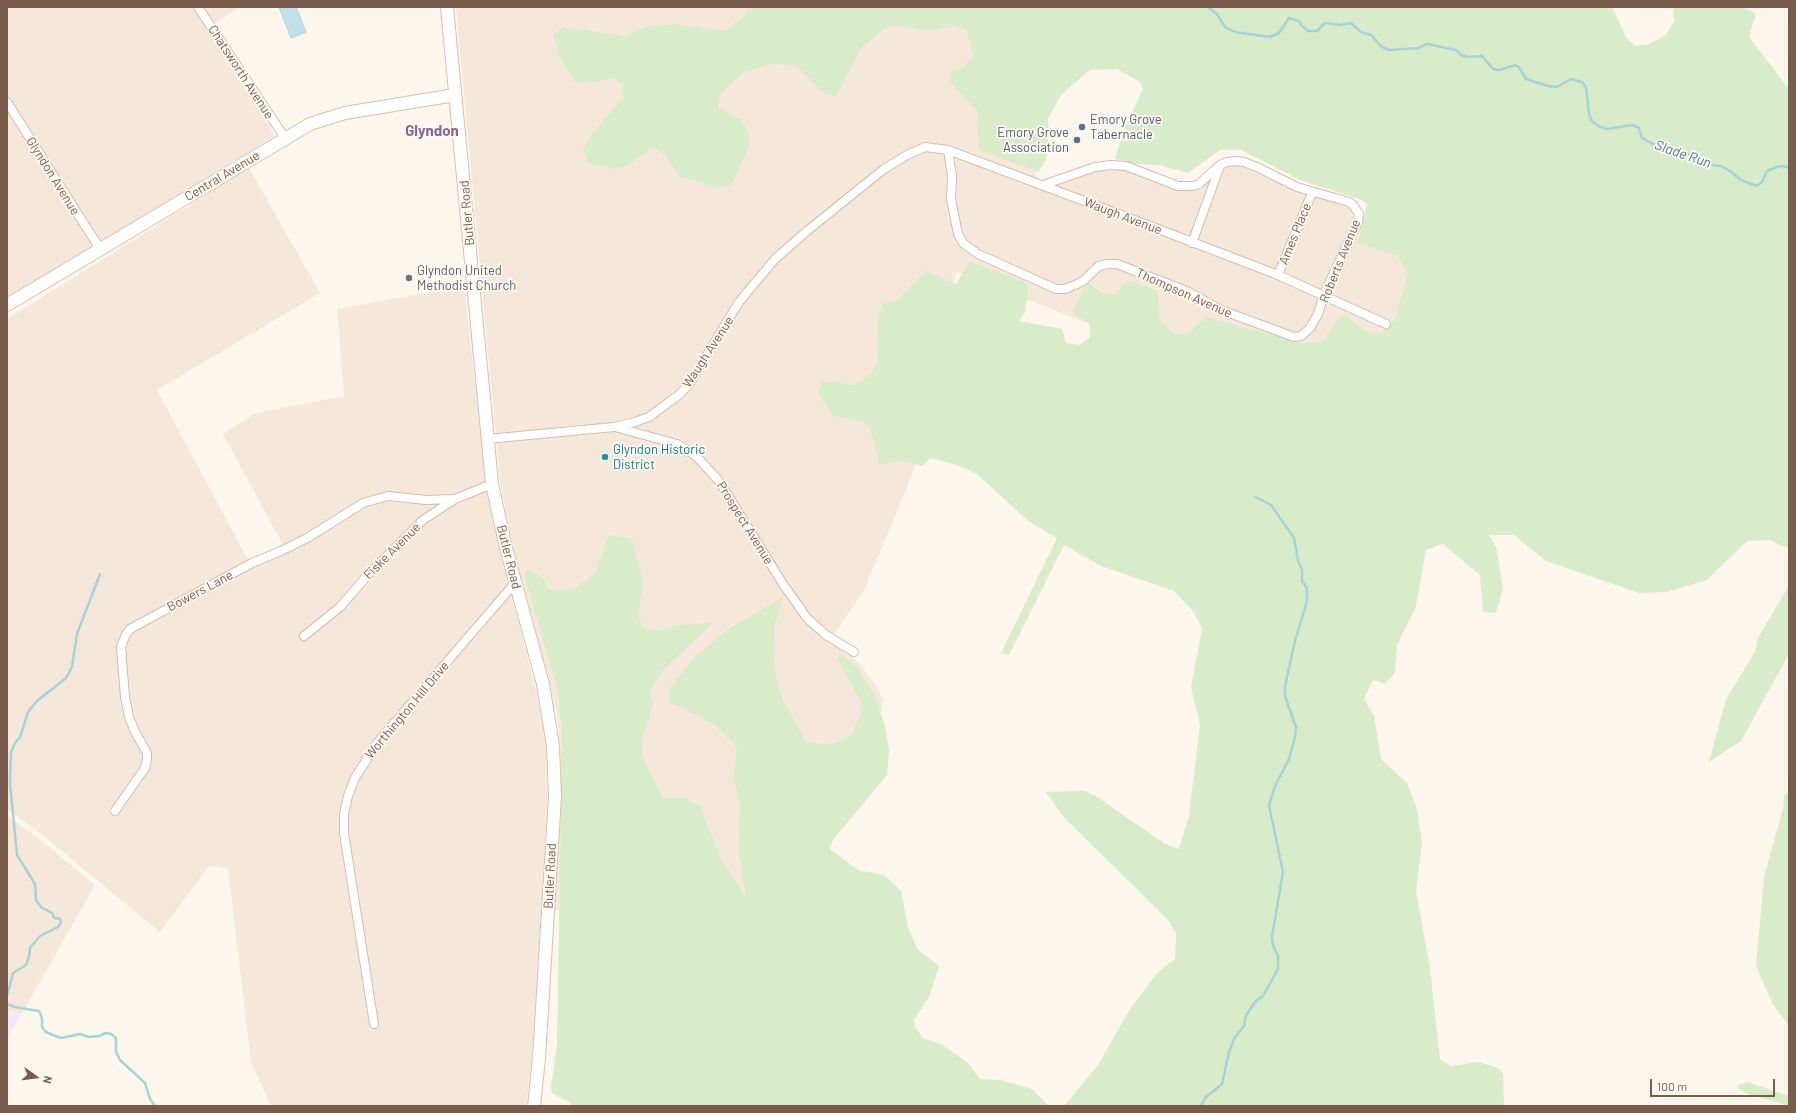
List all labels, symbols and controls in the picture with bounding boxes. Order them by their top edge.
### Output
street label: Chatsworth Avenue [205,22,277,122]
place label: Emory Grove Tabernacle [1090,112,1162,143]
district label: Glyndon [405,122,459,140]
marker: Emory Grove Tabernacle [1077,122,1087,132]
place label: Emory Grove Association [997,125,1069,156]
street label: Glyndon Avenue [23,134,83,218]
marker: Emory Grove Association [1072,135,1082,145]
water label: Slade Run [1652,136,1714,172]
street label: Central Avenue [182,147,262,205]
street label: Butler Road [456,180,478,246]
street label: Waugh Avenue [1082,194,1164,238]
street label: Ames Place [1276,201,1314,267]
street label: Roberts Avenue [1316,217,1364,305]
place label: Glyndon United Methodist Church [417,263,516,294]
street label: Thompson Avenue [1134,265,1234,321]
marker: Glyndon United Methodist Church [404,273,414,283]
street label: Waugh Avenue [679,313,737,391]
place label: Glyndon Historic District [613,442,705,473]
marker: Glyndon Historic District [600,452,610,462]
street label: Prospect Avenue [713,479,777,567]
street label: Fiske Avenue [360,519,424,583]
street label: Butler Road [493,523,525,591]
street label: Bowers Lane [164,567,236,615]
street label: Worthington Hill Drive [362,658,452,762]
street label: Butler Road [540,843,560,909]
north arrow [16,1057,56,1097]
scale bar [1652,1071,1777,1097]
text: N [41,1075,55,1085]
text: 100 m [1657,1079,1687,1093]

